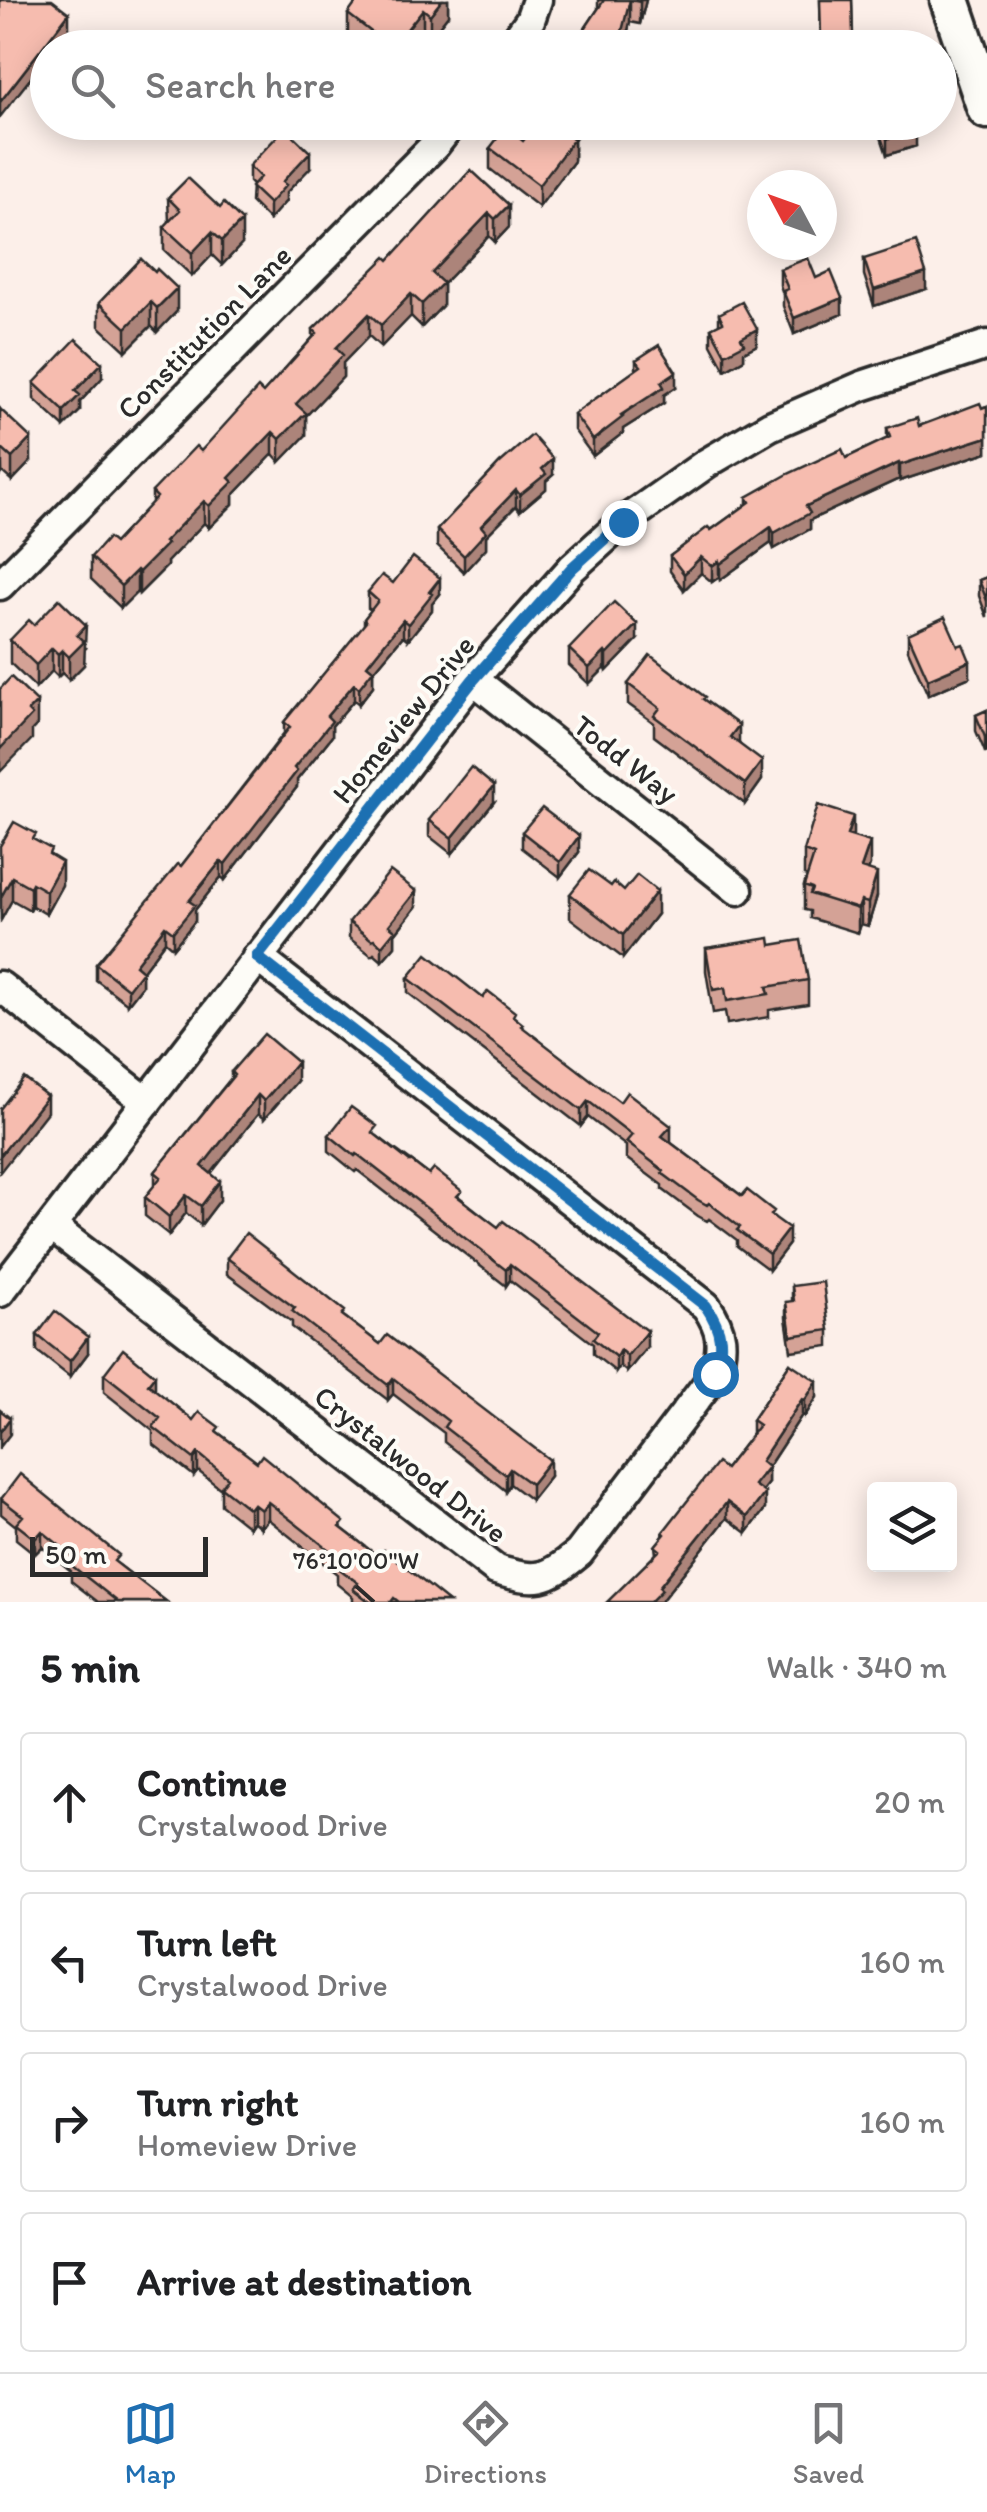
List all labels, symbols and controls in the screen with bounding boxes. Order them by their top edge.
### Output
search box [30,30,957,140]
icon: search [65,58,120,113]
text: Search here [145,62,336,108]
north arrow [747,170,837,260]
street label: Constitution Lane [109,237,299,427]
route end [601,500,647,546]
street label: Homeview Drive [324,627,482,811]
street label: Todd Way [566,707,686,811]
route start [693,1352,739,1398]
street label: Crystalwood Drive [307,1377,515,1551]
map controls [867,1482,957,1572]
button: layers [867,1482,957,1572]
scale bar [30,1532,208,1576]
text: 50 m [45,1537,107,1571]
text: 76°10'00"W [293,1545,419,1575]
text: 5 min [40,1642,140,1693]
text: Walk · 340 m [766,1648,947,1686]
text: Continue [137,1760,287,1806]
icon: ahead [42,1775,97,1830]
text: 20 m [874,1783,945,1821]
text: Crystalwood Drive [137,1806,388,1844]
text: Turn left [137,1920,277,1966]
icon: left [42,1935,97,1990]
text: 160 m [859,1943,945,1981]
text: Crystalwood Drive [137,1966,388,2004]
text: Turn right [137,2080,299,2126]
icon: right [42,2095,97,2150]
text: 160 m [859,2103,945,2141]
text: Homeview Drive [137,2126,357,2164]
icon: arrive [42,2255,97,2310]
text: Arrive at destination [137,2259,472,2305]
tab: Map [123,2396,178,2490]
tab: Directions [424,2396,547,2490]
tab: Saved [793,2396,864,2490]

